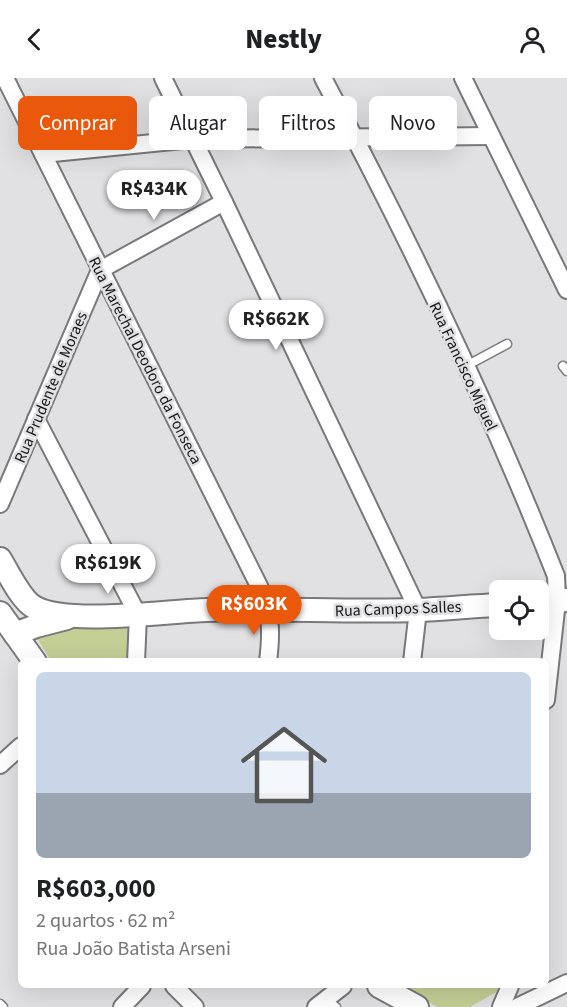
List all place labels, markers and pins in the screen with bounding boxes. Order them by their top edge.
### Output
pin: R$434K [105,170,203,221]
pin: R$662K [227,300,325,351]
pin: R$619K [59,544,157,595]
pin: R$603K [205,585,303,636]

